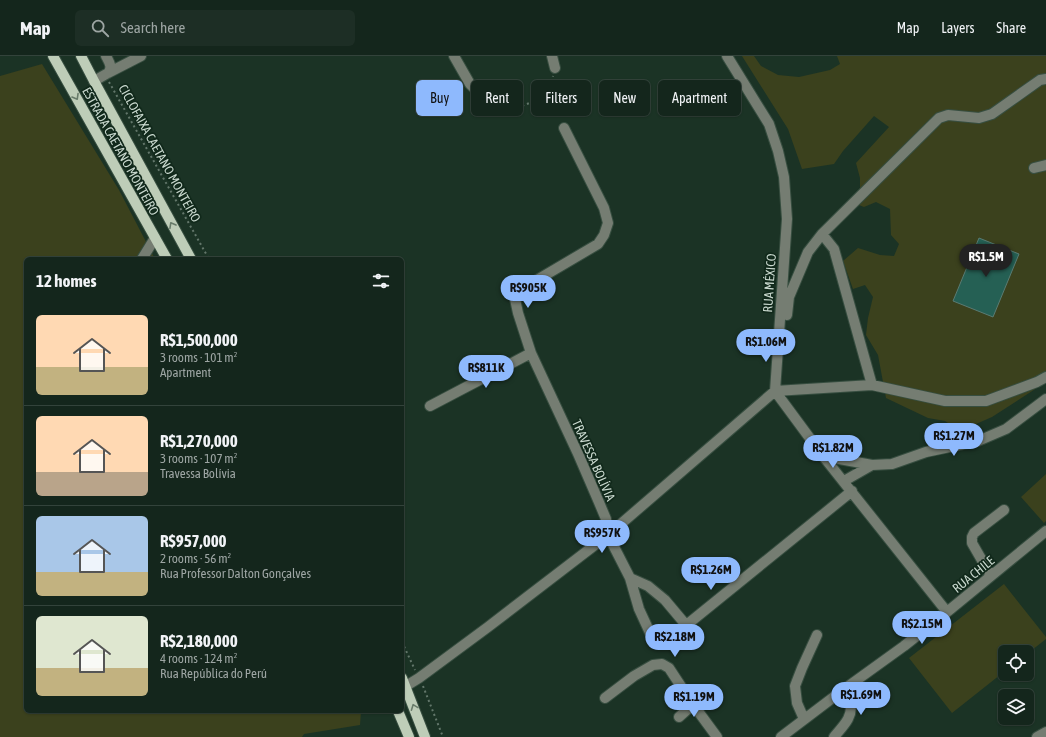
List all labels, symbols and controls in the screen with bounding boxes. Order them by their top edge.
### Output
search box [75,10,355,46]
text: Map [20,17,51,39]
icon: search [89,17,111,39]
text: Search here [121,19,185,36]
text: Map [897,20,919,36]
text: Layers [941,20,974,36]
text: Share [996,20,1026,36]
chip: Buy [416,80,463,116]
chip: Rent [471,80,523,116]
chip: Filters [531,80,591,116]
chip: New [599,80,650,116]
chip: Apartment [658,80,741,116]
street label: CICLOFAIXA CAETANO MONTEIRO [115,82,204,225]
street label: ESTRADA CAETANO MONTEIRO [79,85,162,218]
one-way arrow [72,93,79,100]
one-way arrow [169,222,177,229]
pin: R$1.5M [953,244,1019,278]
text: R$1.5M [968,249,1004,264]
street label: RUA MÉXICO [760,253,779,313]
icon: filters [370,270,392,292]
text: 12 homes [36,271,97,291]
pin: R$905K [495,275,561,309]
text: R$905K [510,280,546,295]
pin: R$1.06M [729,329,803,363]
text: R$1,500,000 [160,330,238,350]
icon: home [68,331,116,379]
text: R$1.06M [745,334,787,349]
text: 3 rooms · 101 m² [160,350,237,365]
pin: R$811K [453,355,519,389]
text: R$811K [468,360,504,375]
text: Apartment [160,365,211,380]
street label: TRAVESSA BOLÍVIA [569,417,618,504]
pin: R$1.27M [917,423,991,457]
text: R$1.27M [933,428,975,443]
text: R$1,270,000 [160,431,238,451]
icon: home [68,432,116,480]
pin: R$1.82M [796,435,870,469]
text: R$1.82M [812,440,854,455]
text: 3 rooms · 107 m² [160,451,237,466]
text: Travessa Bolívia [160,466,236,481]
pin: R$957K [569,520,635,554]
text: R$957K [584,525,620,540]
text: R$957,000 [160,531,227,551]
icon: home [68,532,116,580]
text: 2 rooms · 56 m² [160,551,231,566]
street label: RUA CHILE [949,553,998,596]
pin: R$1.26M [674,557,748,591]
text: R$1.26M [690,562,732,577]
text: Rua Professor Dalton Gonçalves [160,566,311,581]
pin: R$2.15M [885,611,959,645]
text: R$2.15M [901,616,943,631]
pin: R$2.18M [638,624,712,658]
text: R$2.18M [654,629,696,644]
text: R$2,180,000 [160,631,238,651]
icon: home [68,632,116,680]
map controls [998,645,1034,725]
button: locate [998,645,1034,681]
text: 4 rooms · 124 m² [160,651,237,666]
text: Rua República do Perú [160,666,267,681]
pin: R$1.69M [824,682,898,716]
pin: R$1.19M [657,684,731,718]
text: R$1.69M [840,687,882,702]
text: R$1.19M [673,689,715,704]
button: layers [998,689,1034,725]
one-way arrow [410,704,418,711]

